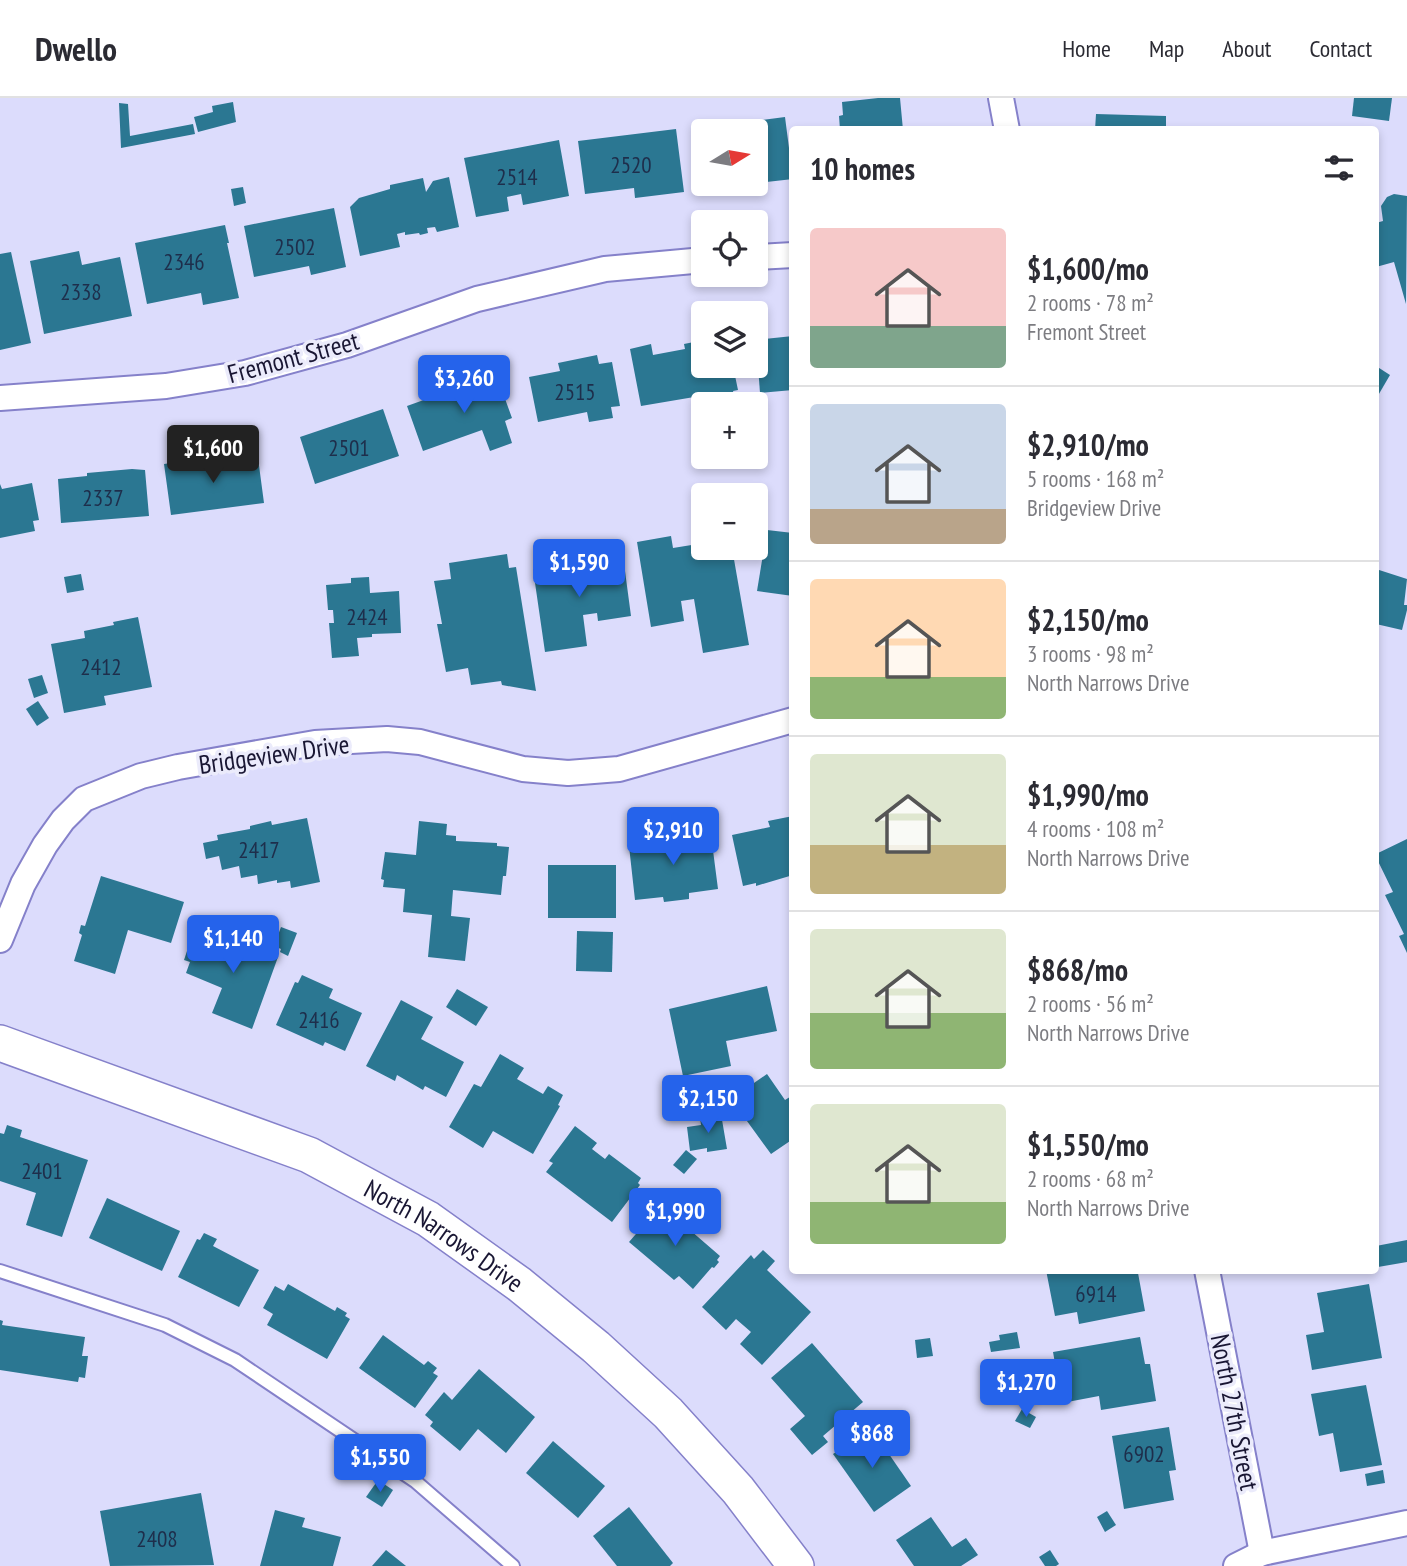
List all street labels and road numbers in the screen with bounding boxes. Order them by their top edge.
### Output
street label: Fremont Street [224,324,362,390]
street label: Bridgeview Drive [197,727,351,781]
street label: North Narrows Drive [359,1171,530,1299]
street label: North 27th Street [1204,1331,1266,1493]

